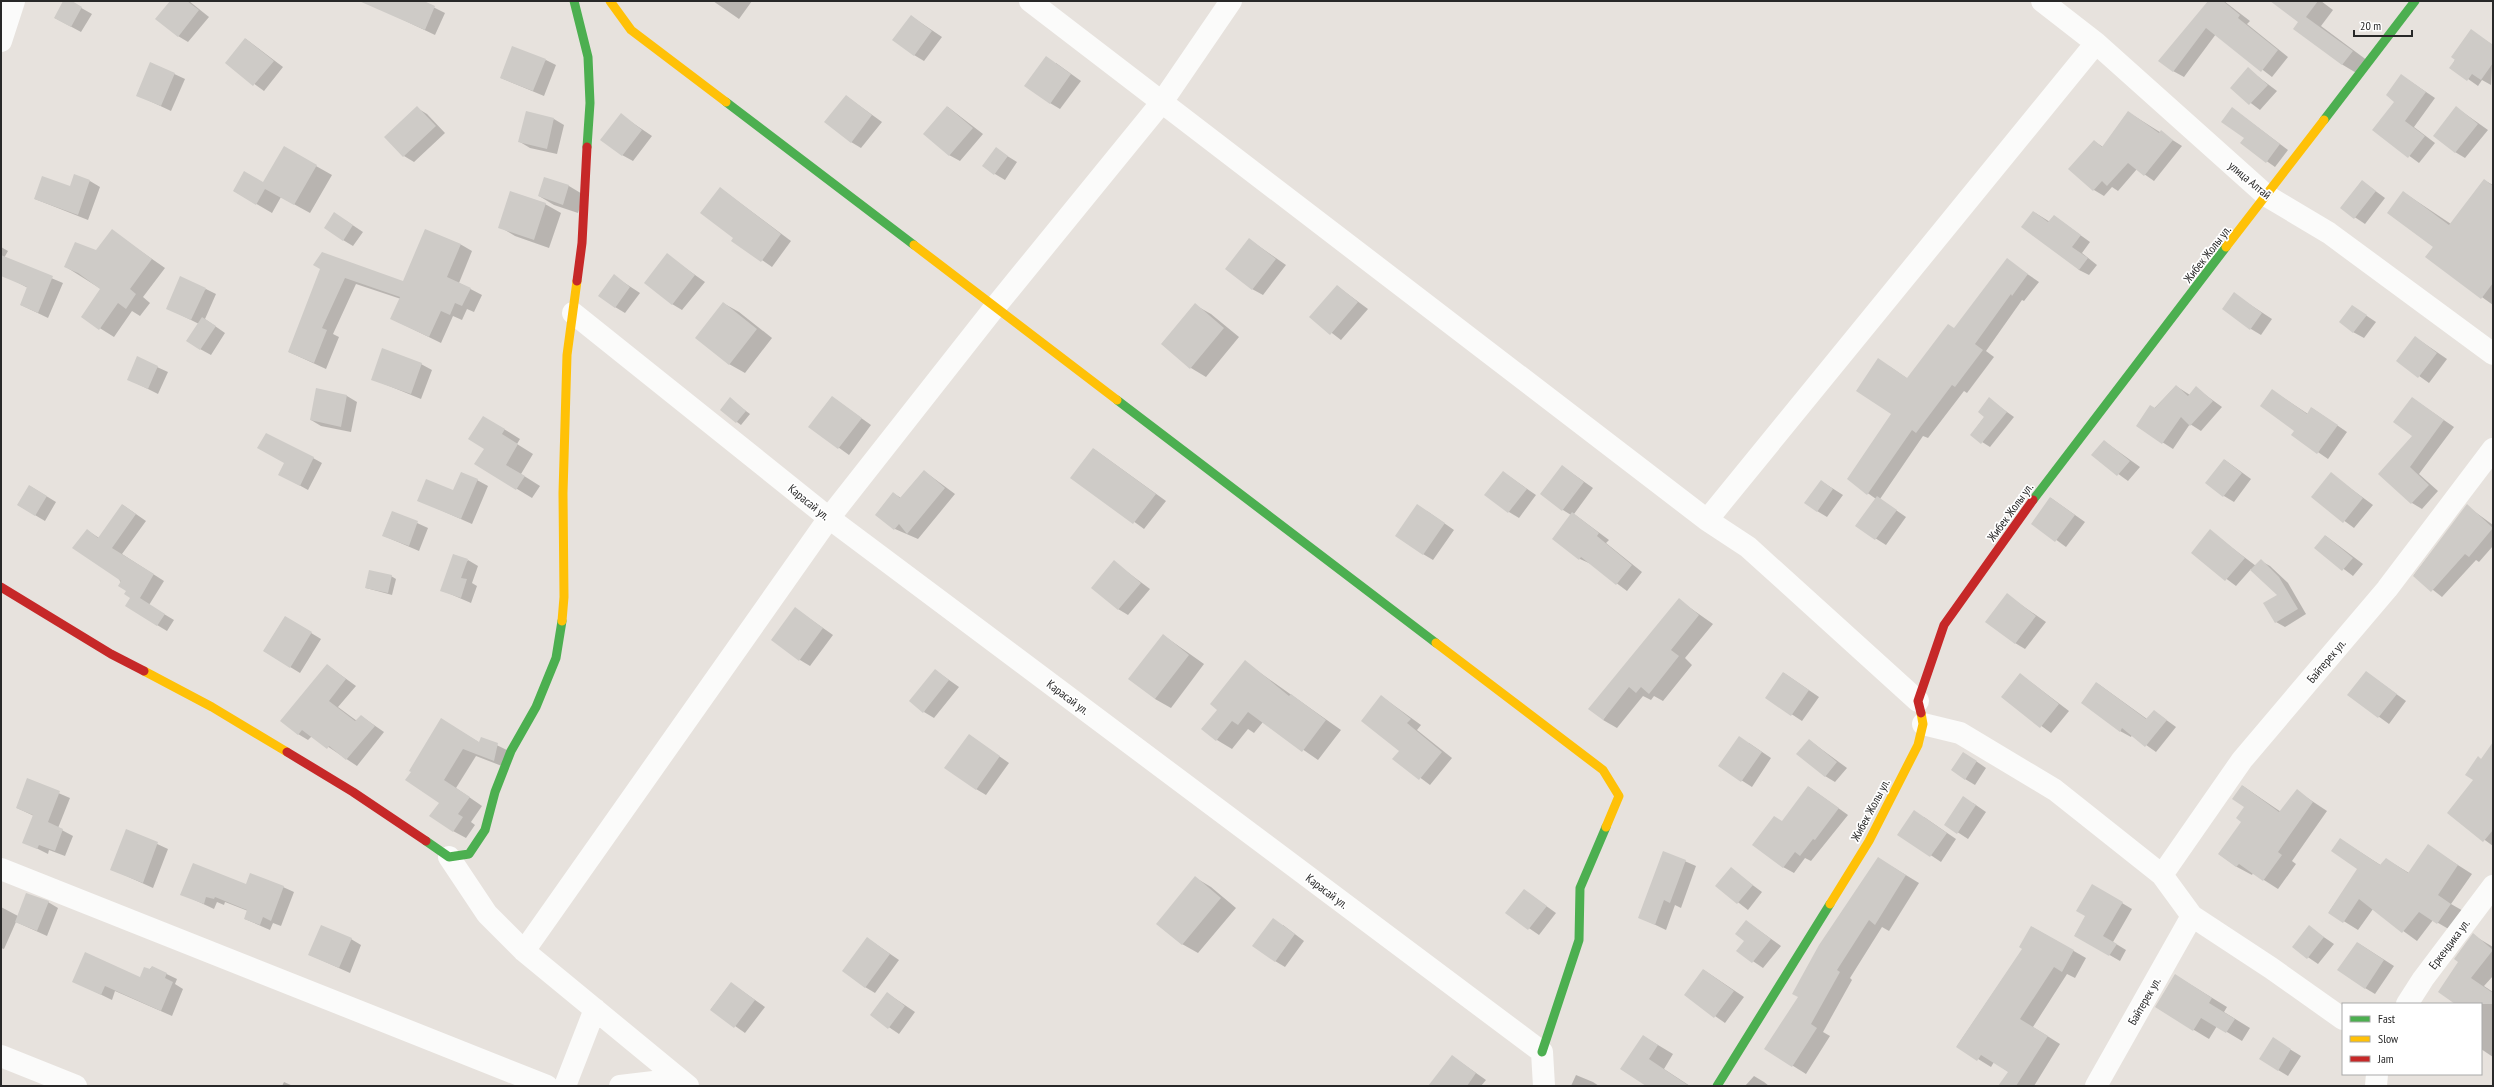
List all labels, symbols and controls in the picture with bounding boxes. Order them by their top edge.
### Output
scale bar [2354,12,2412,38]
text: 20 m [2360,18,2381,33]
street label: улица Алтай [2226,158,2274,202]
street label: Жибек Жолы ул. [2179,222,2234,286]
street label: Жибек Жолы ул. [1983,480,2036,545]
street label: Карасай ул. [785,481,833,523]
street label: Байтерек ул. [2303,636,2349,686]
street label: Карасай ул. [1044,676,1092,718]
street label: Жибек Жолы ул. [1847,776,1893,845]
street label: Карасай ул. [1303,870,1351,912]
street label: Еркендика ул. [2425,916,2473,972]
street label: Байтерек ул. [2124,974,2164,1028]
legend [2342,1003,2482,1075]
text: Fast [2378,1011,2396,1026]
text: Slow [2378,1031,2399,1046]
text: Jam [2377,1051,2394,1066]

